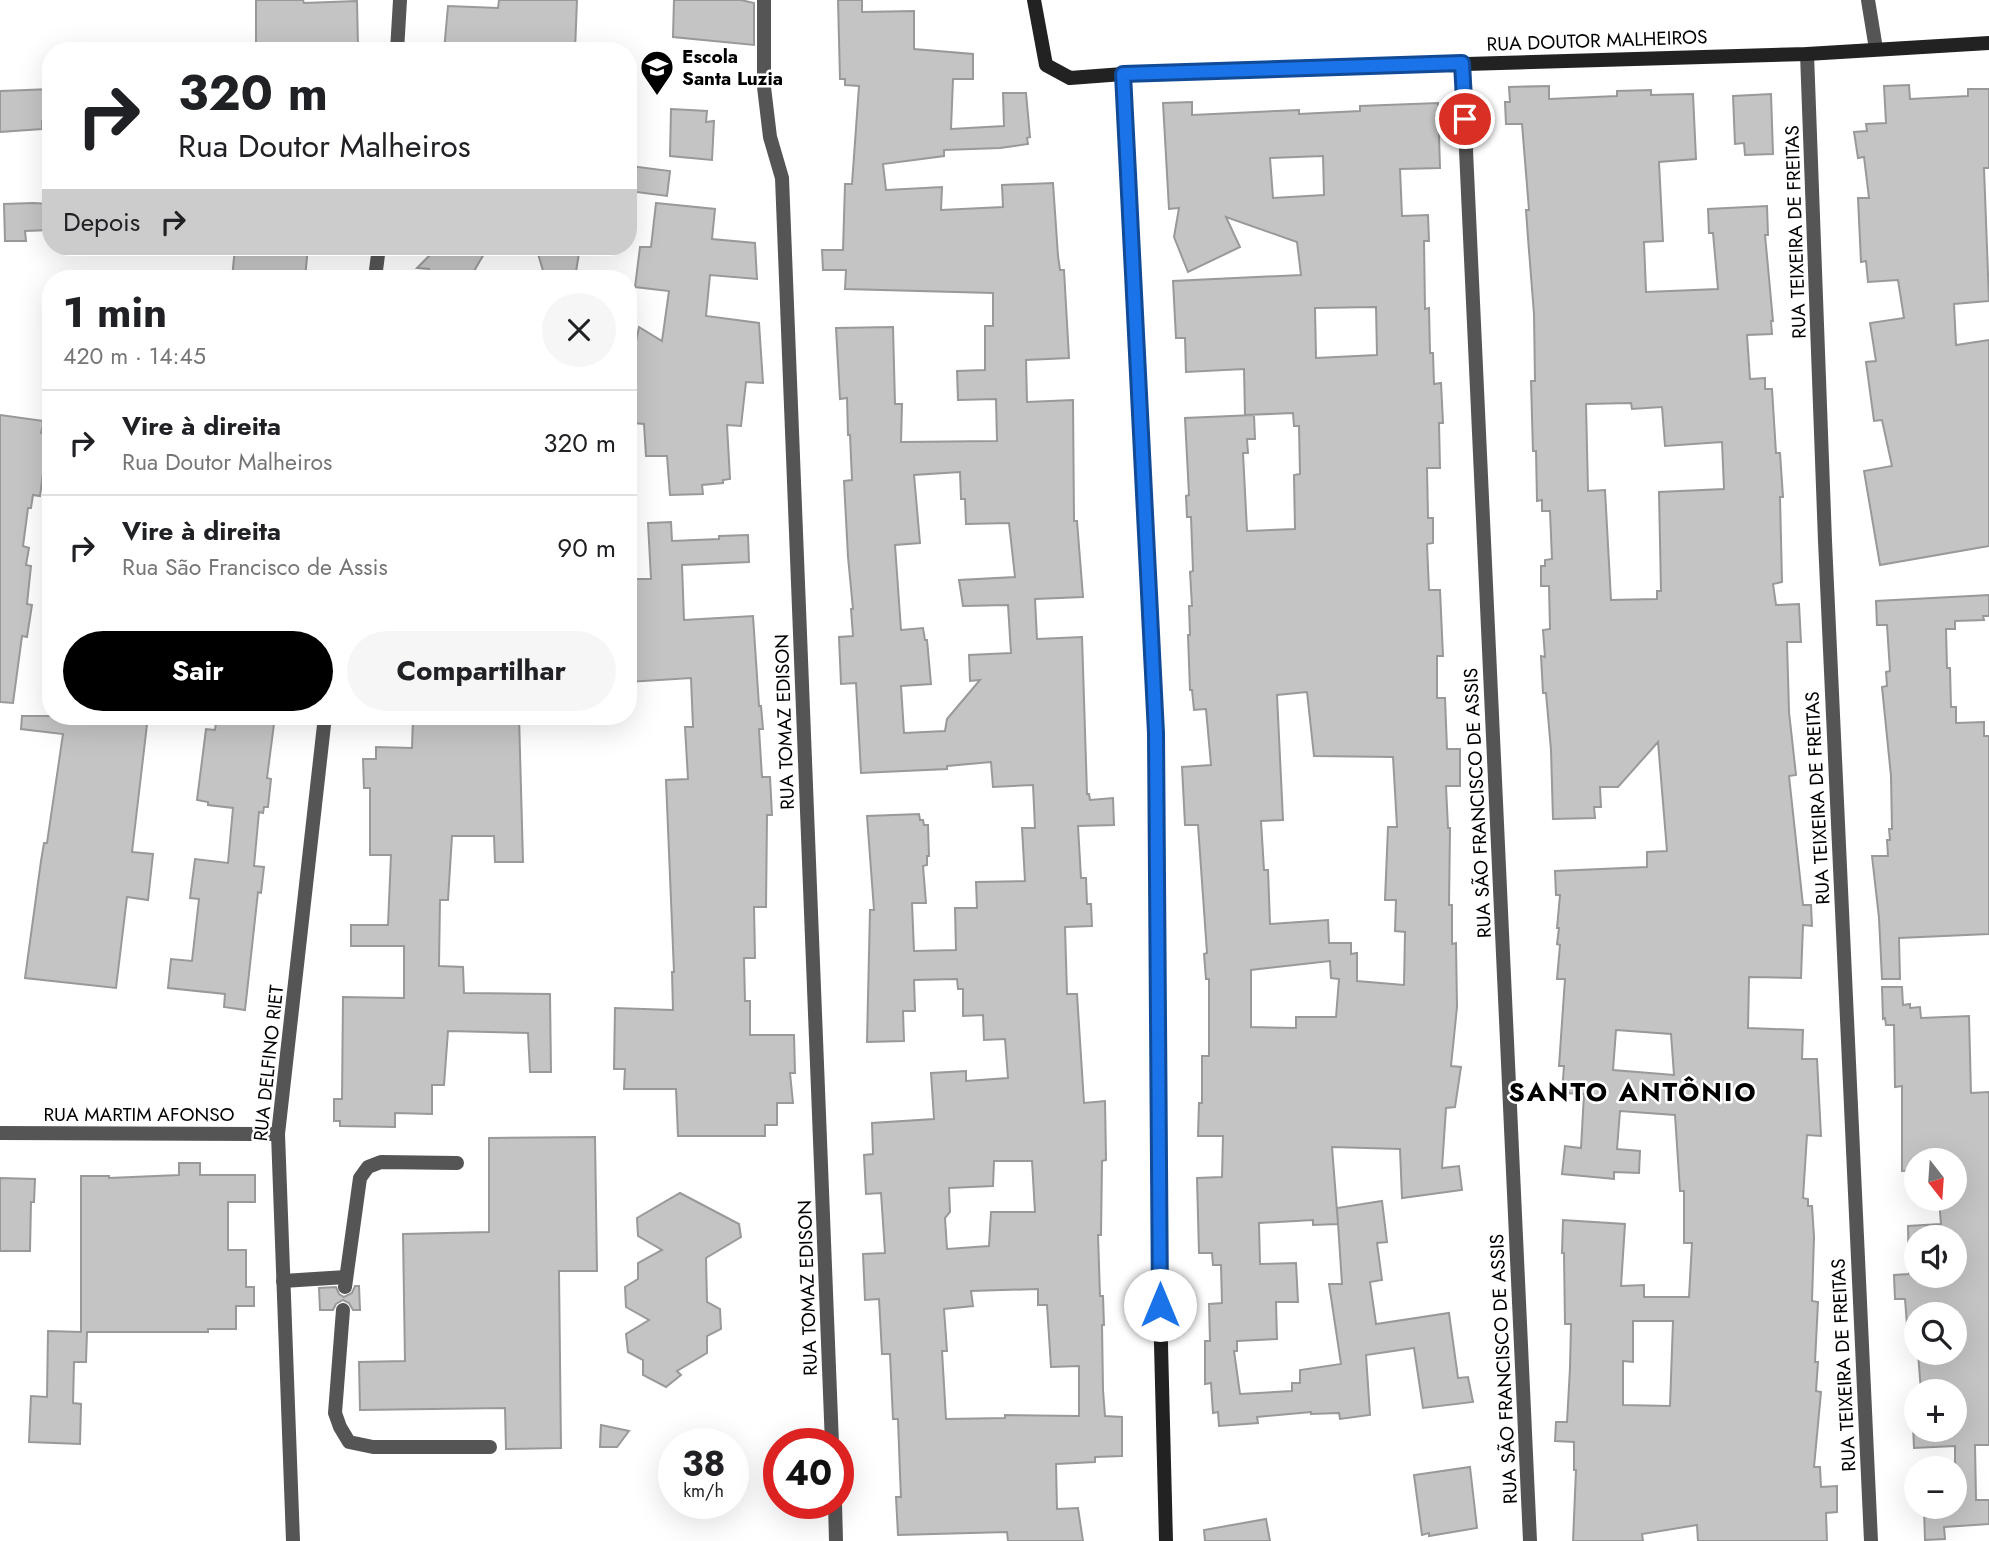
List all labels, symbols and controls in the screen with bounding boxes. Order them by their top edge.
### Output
street label: RUA DOUTOR MALHEIROS [1486,23,1708,58]
place label: Escola Santa Luzia [682,43,783,92]
school or university icon: Escola Santa Luzia [638,48,676,97]
text: 320 m [178,58,328,128]
icon: right [63,70,154,161]
pin [1435,89,1495,149]
icon: arrive [1446,100,1484,138]
text: Rua Doutor Malheiros [178,123,471,169]
street label: RUA TEIXEIRA DE FREITAS [1778,125,1813,339]
text: Depois [63,203,140,241]
icon: right [154,203,192,241]
text: 1 min [63,282,167,343]
button: close [542,293,616,367]
text: 420 m · 14:45 [63,339,206,373]
text: Vire à direita [122,407,281,445]
icon: right [63,424,101,462]
text: 320 m [543,424,616,462]
text: Rua Doutor Malheiros [122,445,332,479]
text: Vire à direita [122,512,281,550]
icon: right [63,529,101,567]
text: 90 m [557,529,616,567]
text: Rua São Francisco de Assis [122,550,388,584]
button: Sair [63,631,333,711]
button: Compartilhar [347,631,616,711]
street label: RUA TOMAZ EDISON [768,634,801,810]
street label: RUA SÃO FRANCISCO DE ASSIS [1457,667,1498,939]
street label: RUA TEIXEIRA DE FREITAS [1798,691,1837,905]
street label: RUA DELFINO RIET [247,983,290,1142]
district label: SANTO ANTÔNIO [1508,1073,1758,1111]
street label: RUA MARTIM AFONSO [43,1101,235,1128]
north arrow [1904,1148,1967,1211]
map controls [1904,1148,1967,1519]
street label: RUA TOMAZ EDISON [791,1200,824,1376]
button: sound [1904,1225,1967,1288]
street label: RUA SÃO FRANCISCO DE ASSIS [1483,1233,1524,1505]
street label: RUA TEIXEIRA DE FREITAS [1824,1258,1863,1472]
position arrow [1123,1268,1197,1342]
button: search [1904,1302,1967,1365]
button: + [1904,1379,1967,1442]
speed limit sign: 40 [763,1428,854,1519]
text: 38 [682,1439,725,1489]
button: − [1904,1456,1967,1519]
text: km/h [683,1478,724,1504]

